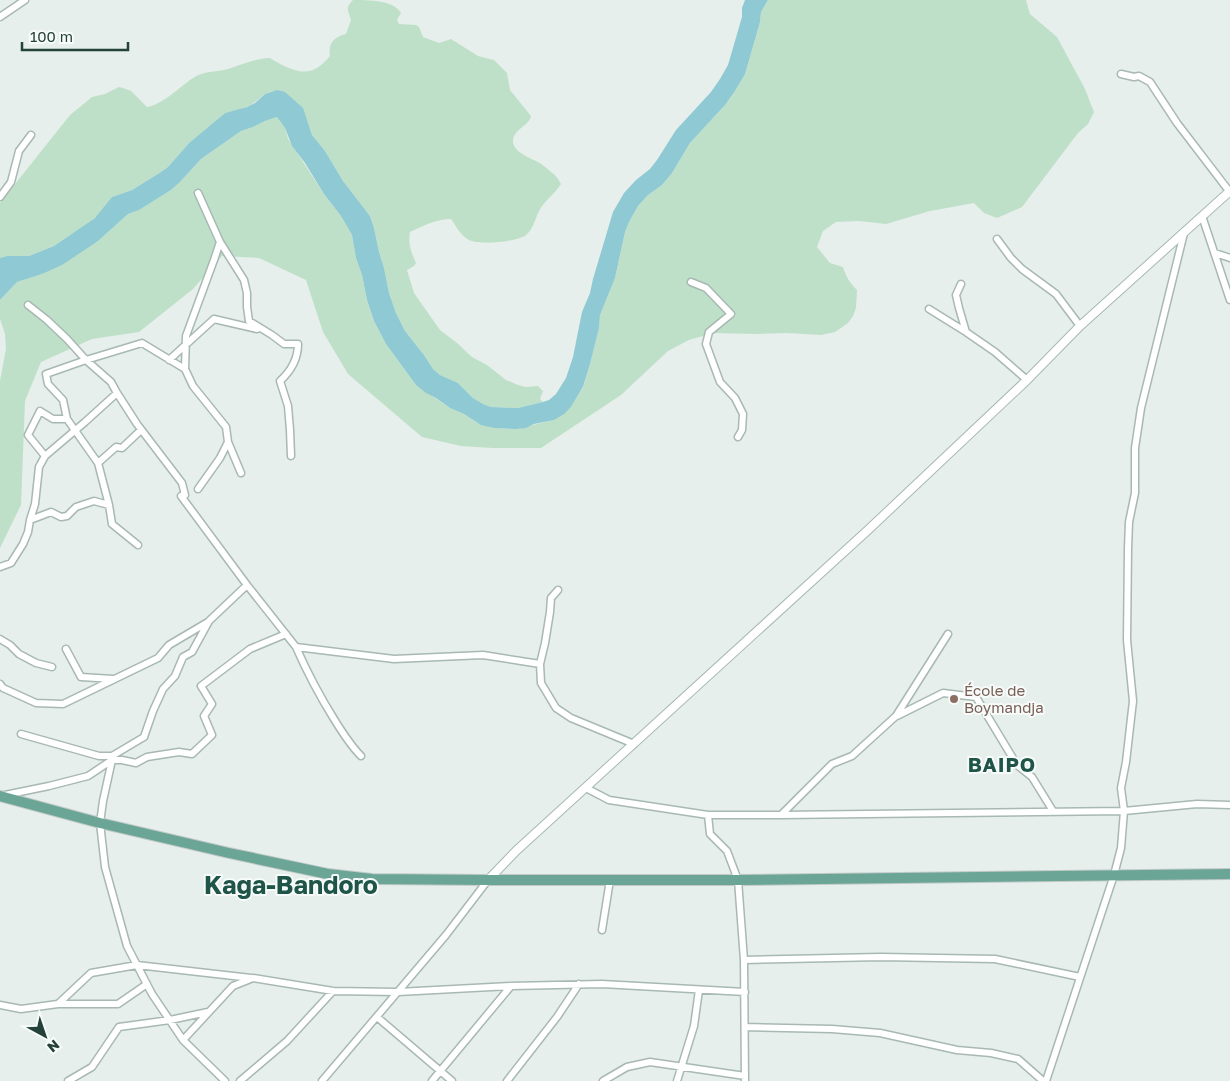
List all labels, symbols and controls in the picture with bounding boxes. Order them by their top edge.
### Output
scale bar [22,20,129,52]
text: 100 m [30,27,73,45]
place label: École de Boymandja [964,681,1044,716]
marker: École de Boymandja [948,693,960,705]
district label: BAIPO [968,752,1036,776]
district label: Kaga-Bandoro [204,869,378,900]
north arrow [20,1011,70,1061]
text: N [44,1036,63,1056]

